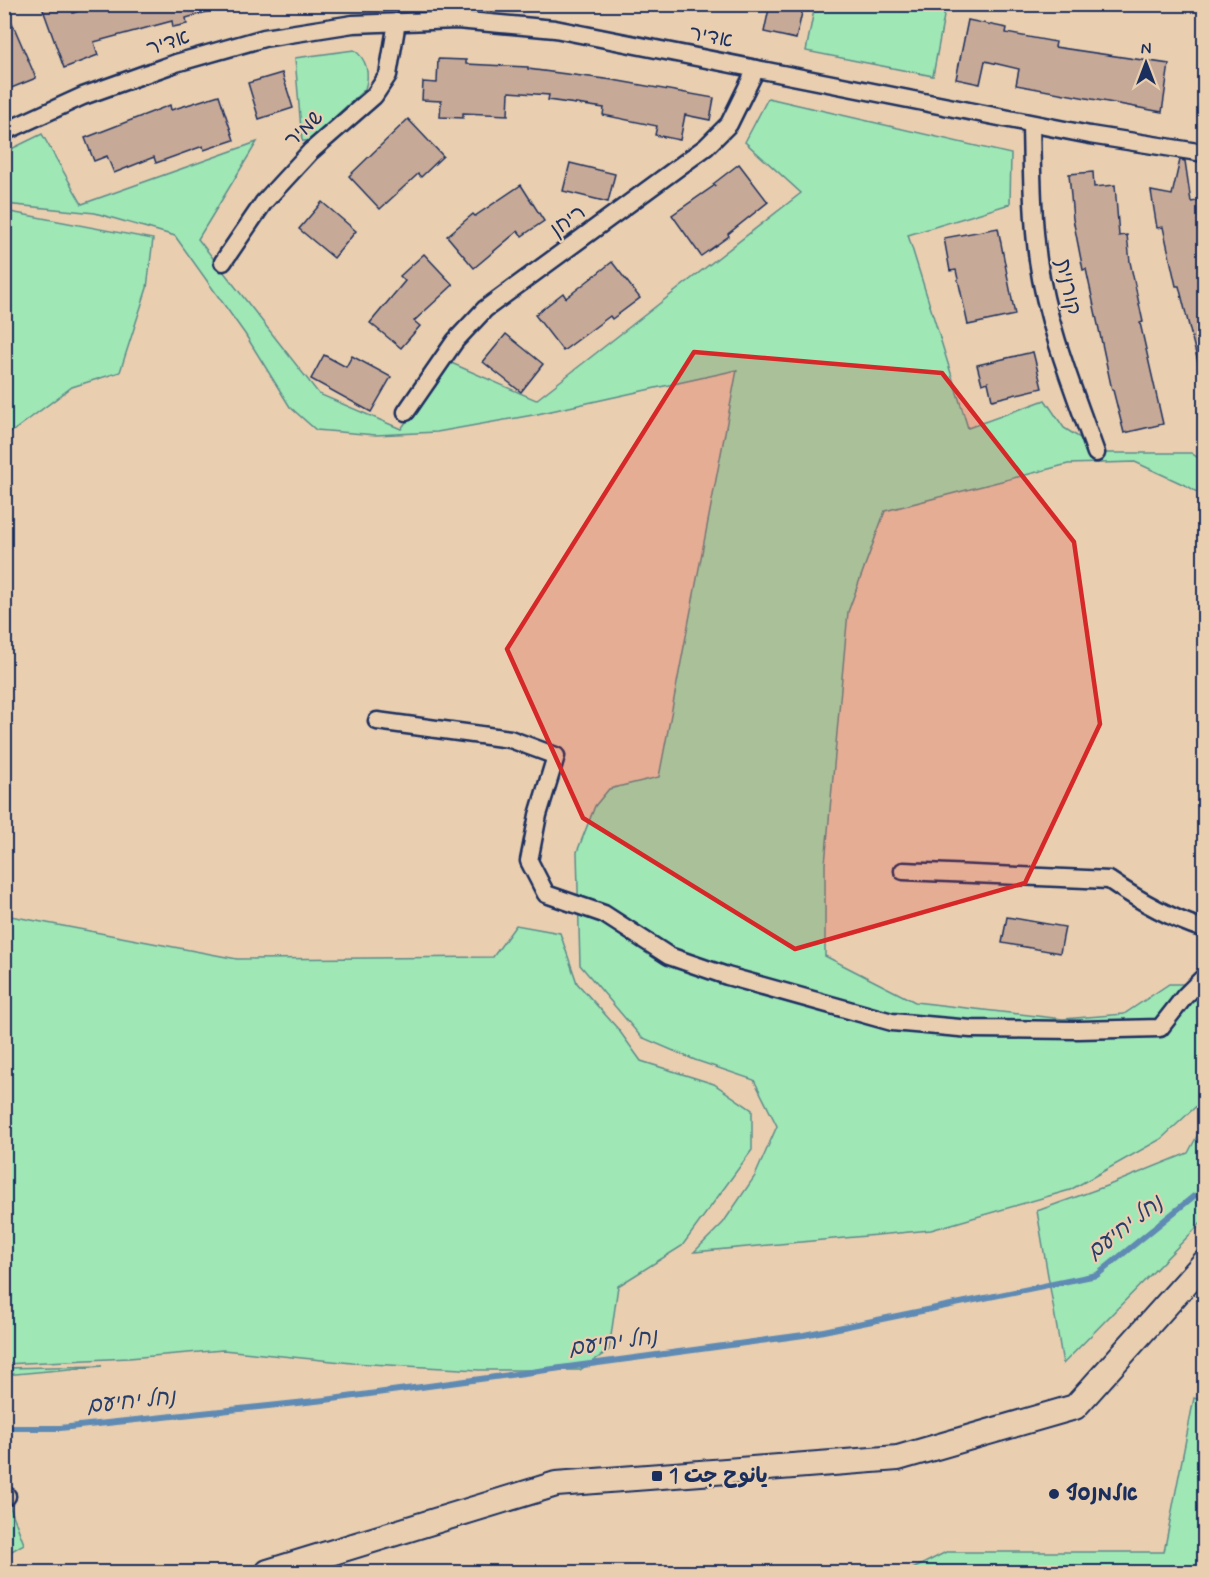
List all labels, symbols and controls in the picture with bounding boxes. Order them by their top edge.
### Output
street label: אדיר [687,19,735,55]
street label: אדיר [143,23,193,63]
north arrow [1116,33,1176,93]
text: N [1141,39,1151,60]
street label: שמיר [278,104,330,154]
street label: ריחן [545,199,591,243]
street label: קורנית [1048,256,1088,318]
water label: נחל יחיעם [1081,1189,1170,1266]
water label: נחל יחיעם [567,1323,661,1363]
water label: נחל יחיעם [85,1383,178,1421]
place label: يانوح جت 1 [669,1462,767,1490]
marker: يانوح جت 1 [650,1469,664,1483]
place label: אלמנסף [1066,1480,1138,1508]
marker: אלמנסף [1047,1487,1061,1501]

